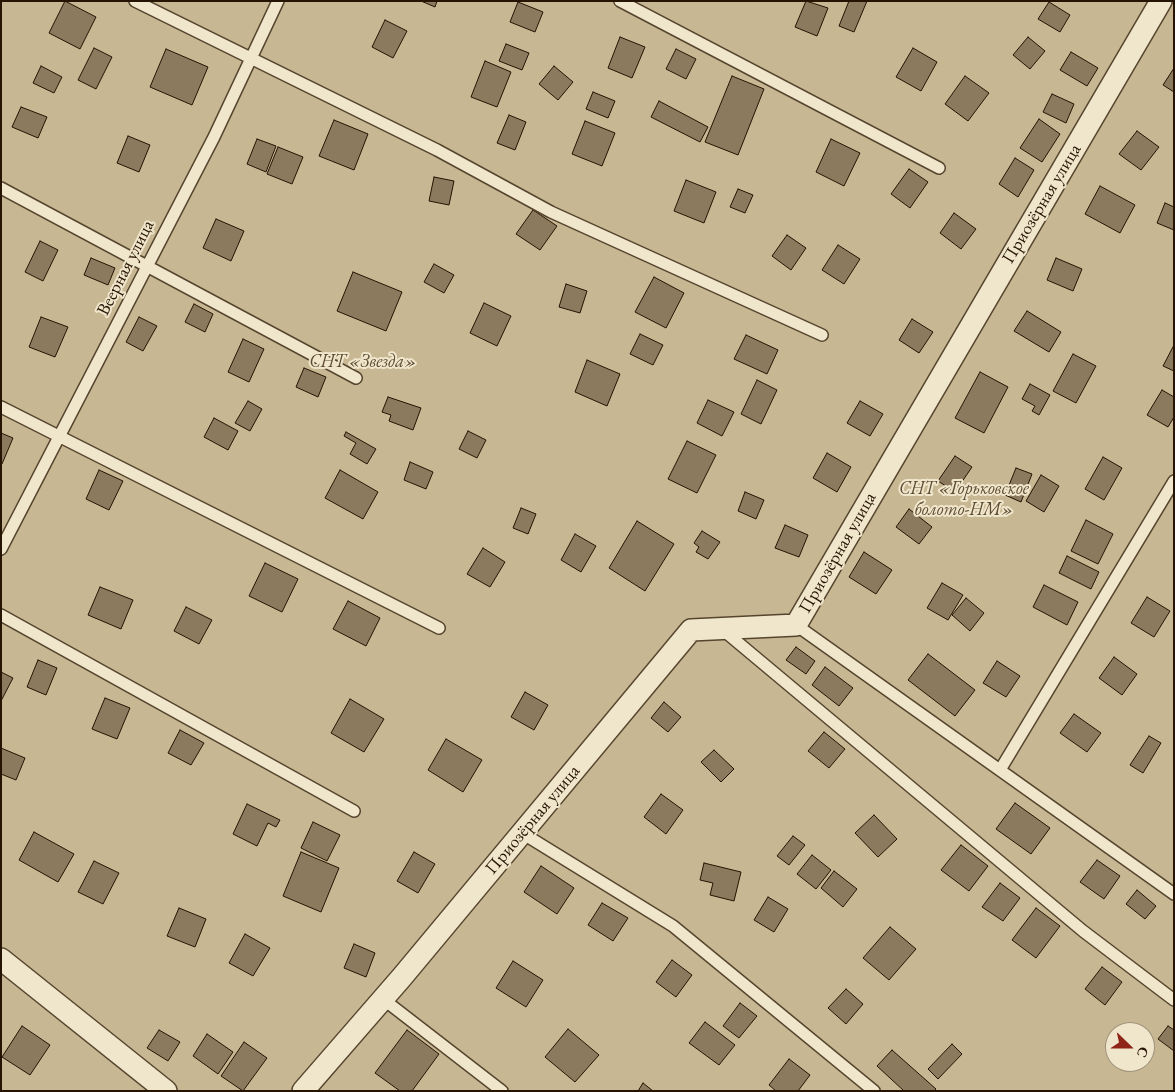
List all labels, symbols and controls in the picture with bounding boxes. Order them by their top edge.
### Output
street label: Приозёрная улица [998,140,1086,268]
street label: Веерная улица [93,217,159,319]
park label: СНТ «Звезда» [309,351,417,373]
park label: СНТ «Горьковское болото-НМ» [899,478,1029,520]
street label: Приозёрная улица [795,489,881,617]
street label: Приозёрная улица [481,761,585,879]
north arrow [1105,1022,1155,1072]
text: С [1133,1044,1153,1060]

